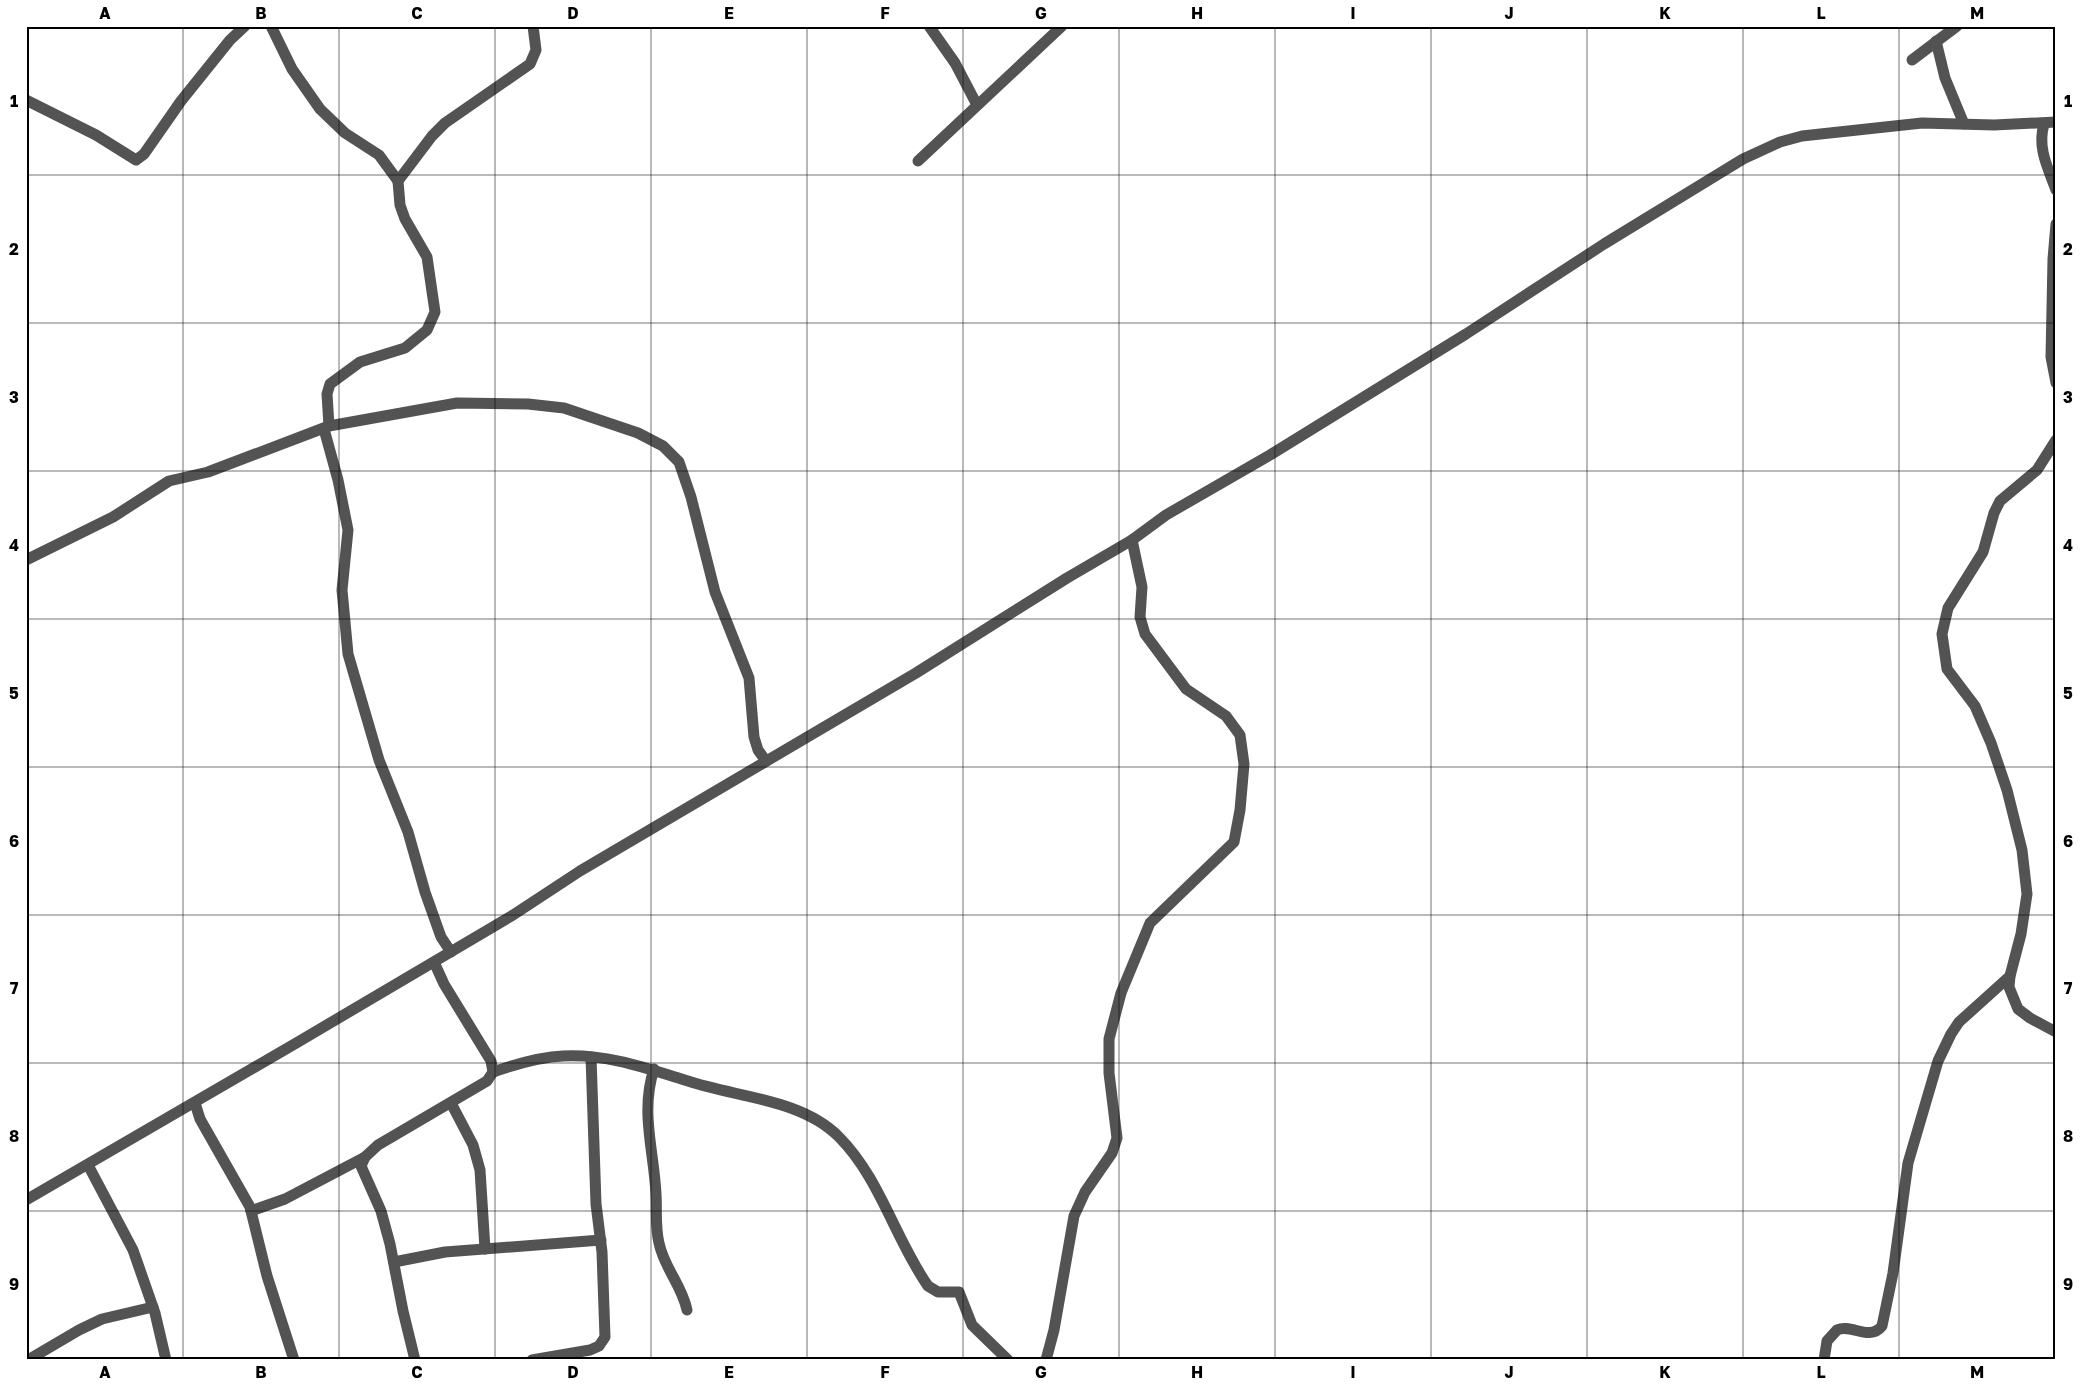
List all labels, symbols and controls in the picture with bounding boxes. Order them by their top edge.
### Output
text: A [99,3,111,23]
text: B [255,3,267,23]
text: C [411,3,423,23]
text: D [567,3,579,23]
text: E [724,3,734,23]
text: F [880,3,890,23]
text: G [1035,3,1047,23]
text: H [1191,3,1203,23]
text: I [1350,3,1356,23]
text: J [1504,3,1514,23]
text: K [1659,3,1671,23]
text: L [1816,3,1826,23]
text: M [1970,3,1984,23]
text: 1 [10,91,18,111]
text: 1 [2064,91,2072,111]
text: 2 [9,239,19,259]
text: 2 [2063,239,2073,259]
text: 3 [9,387,19,407]
text: 3 [2063,387,2073,407]
text: 4 [9,535,19,555]
text: 4 [2063,535,2073,555]
text: 5 [9,683,19,703]
text: 5 [2063,683,2073,703]
text: 6 [9,831,19,851]
text: 6 [2063,831,2073,851]
text: 7 [10,978,19,998]
text: 7 [2064,978,2073,998]
text: 8 [9,1126,19,1146]
text: 8 [2063,1126,2073,1146]
text: 9 [9,1274,19,1294]
text: 9 [2063,1274,2073,1294]
text: A [99,1362,111,1382]
text: B [255,1362,267,1382]
text: C [411,1362,423,1382]
text: D [567,1362,579,1382]
text: E [724,1362,734,1382]
text: F [880,1362,890,1382]
text: G [1035,1362,1047,1382]
text: H [1191,1362,1203,1382]
text: I [1350,1362,1356,1382]
text: J [1504,1362,1514,1382]
text: K [1659,1362,1671,1382]
text: L [1816,1362,1826,1382]
text: M [1970,1362,1984,1382]

